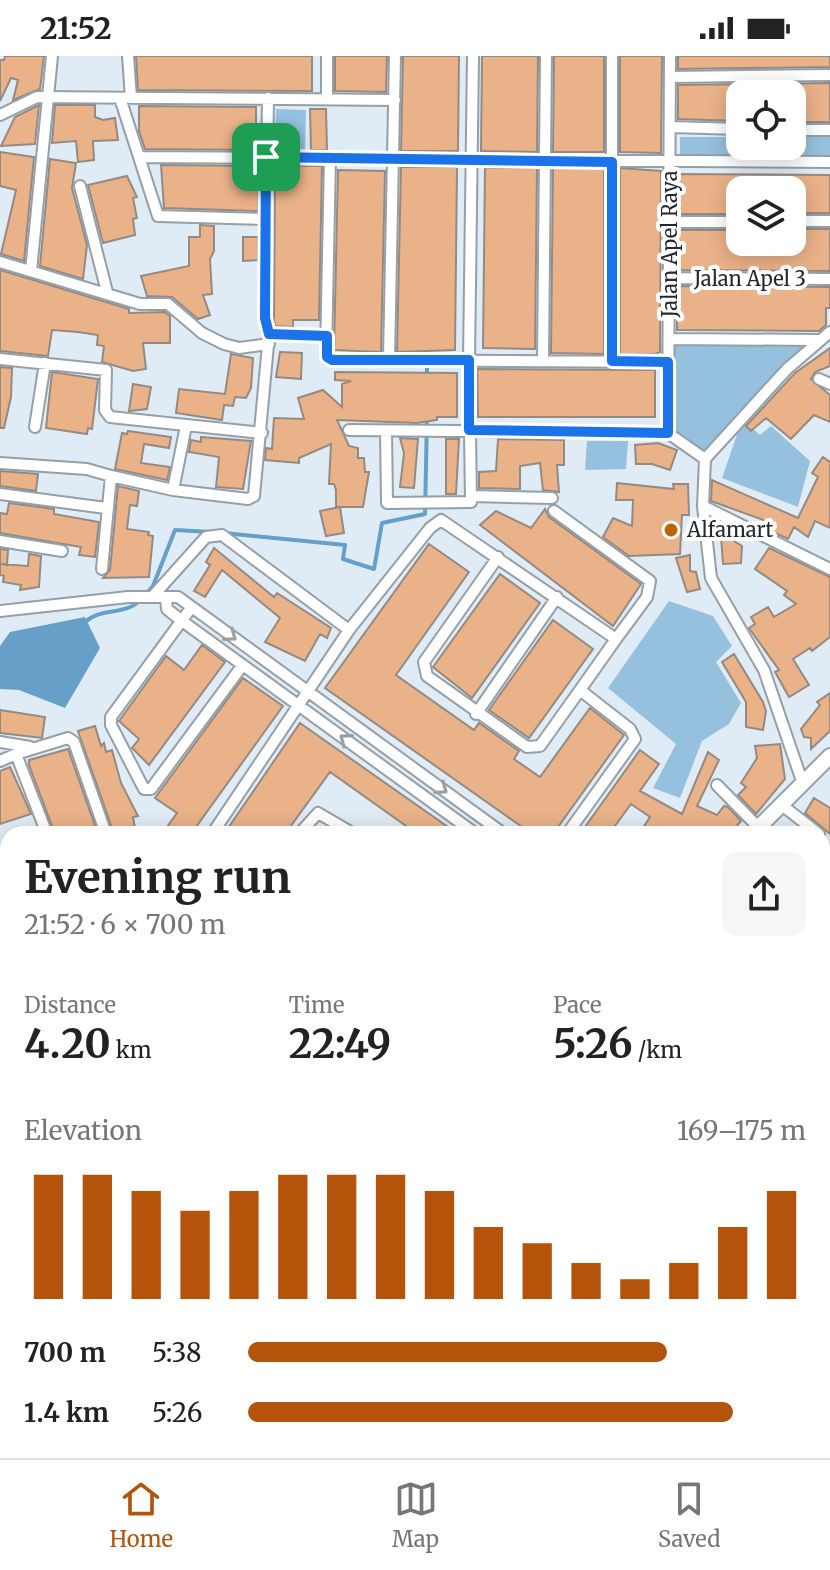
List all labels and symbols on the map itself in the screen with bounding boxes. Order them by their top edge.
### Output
pin [232,123,300,191]
street label: Jalan Apel Raya [657,170,682,319]
street label: Jalan Apel 3 [693,266,806,291]
place label: Alfamart [686,517,774,542]
marker: Alfamart [662,521,680,539]
one-way arrow [223,626,237,641]
one-way arrow [339,734,354,749]
one-way arrow [433,779,448,794]

